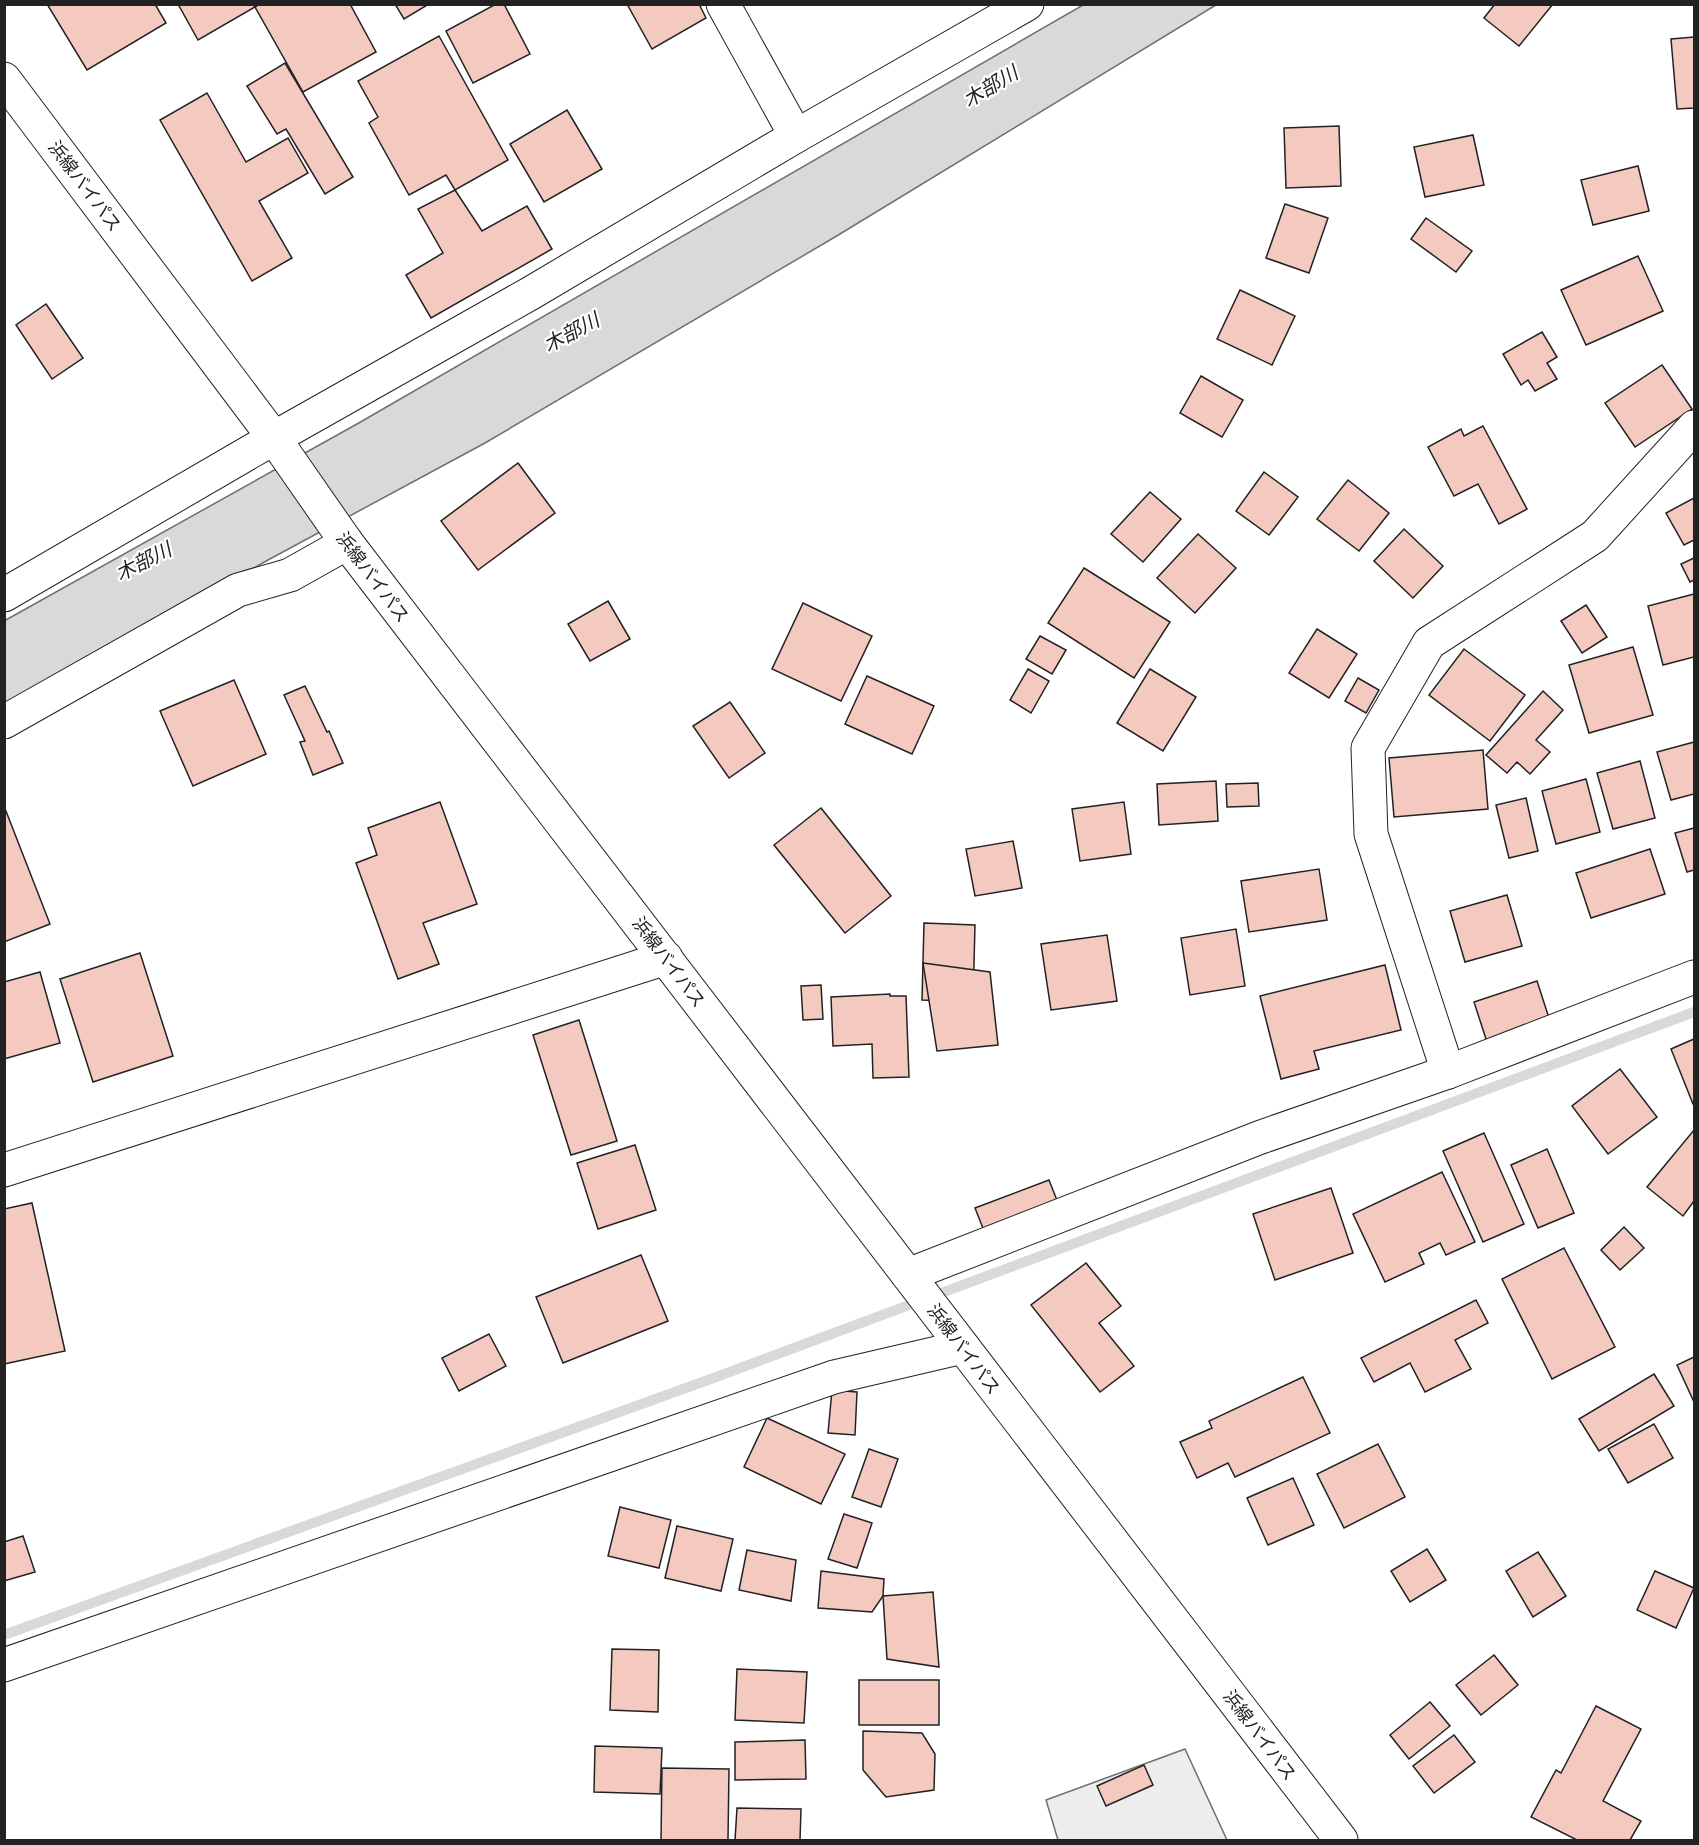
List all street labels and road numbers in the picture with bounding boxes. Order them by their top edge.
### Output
street label: 浜線バイパス [43,135,127,237]
street label: 浜線バイパス [331,526,415,628]
street label: 浜線バイパス [627,911,711,1013]
street label: 浜線バイパス [922,1298,1006,1400]
street label: 浜線バイパス [1218,1684,1302,1786]

